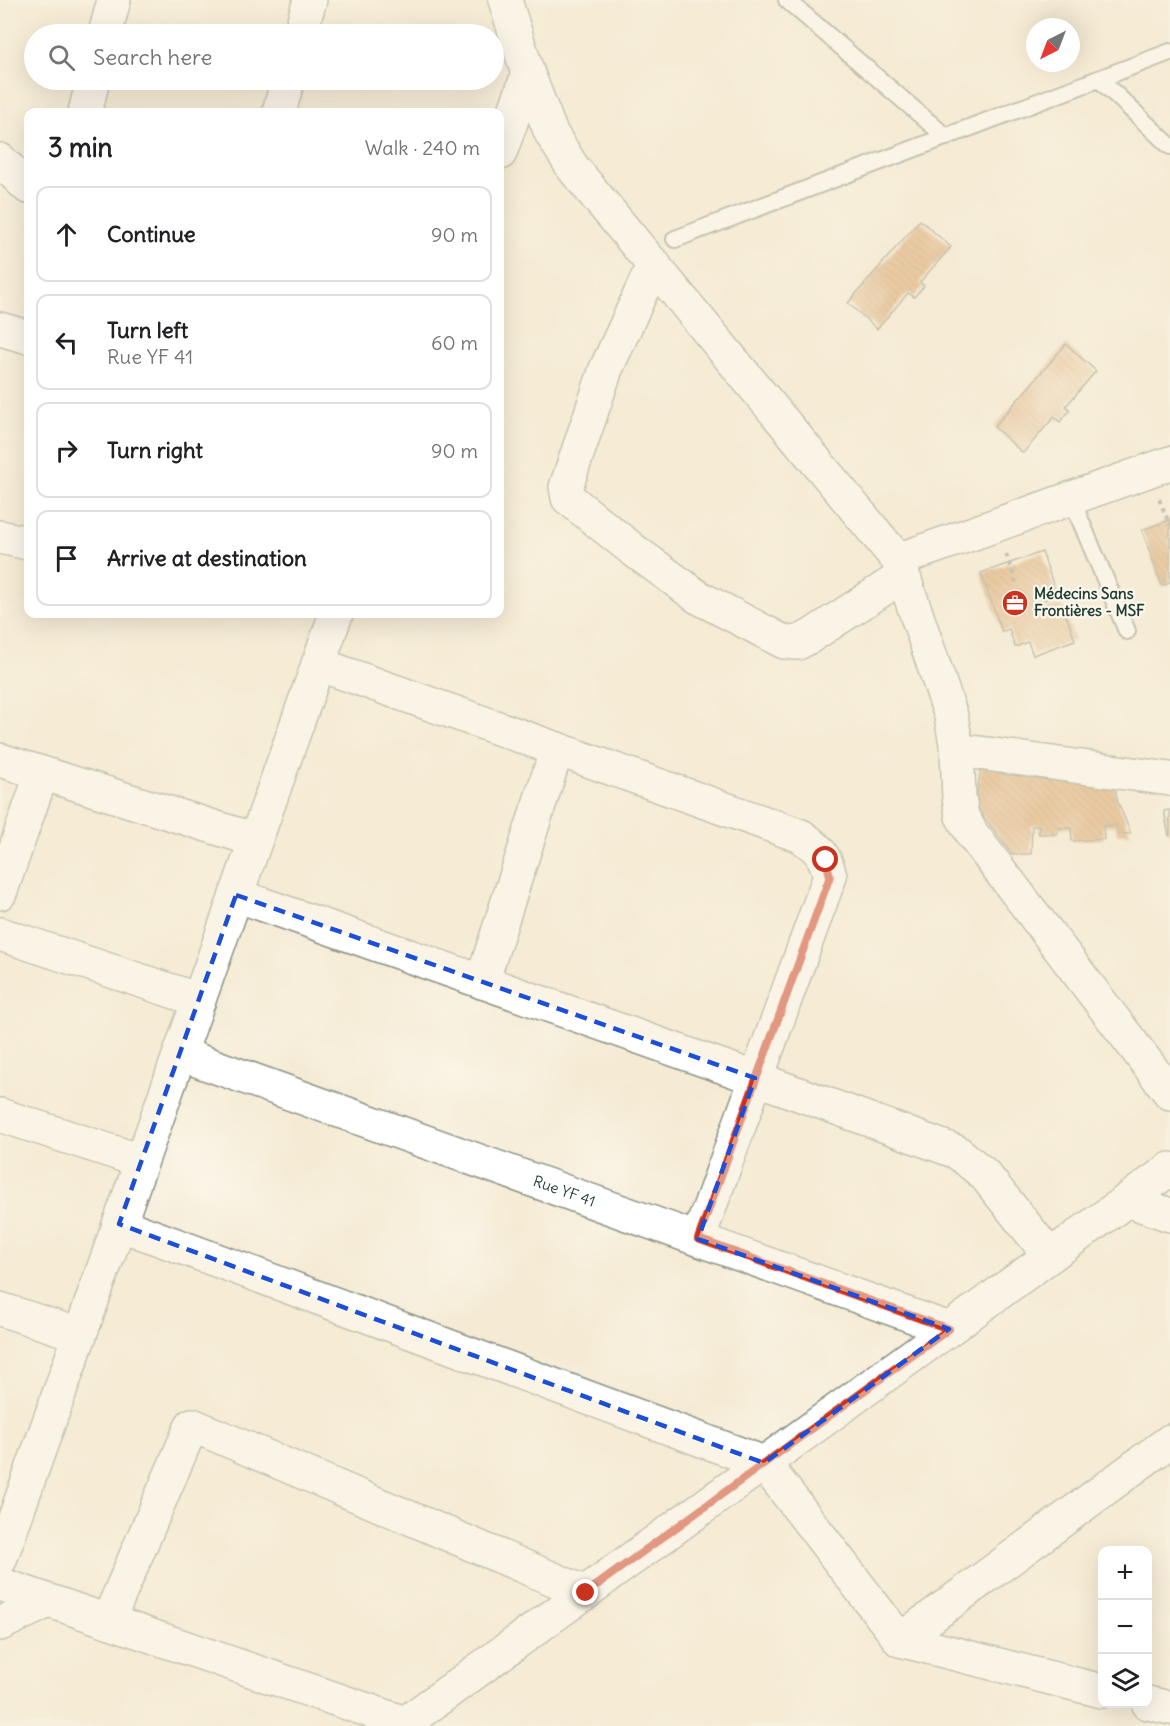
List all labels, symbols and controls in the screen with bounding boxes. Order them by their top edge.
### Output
north arrow [1026,18,1080,72]
search box [24,24,504,90]
icon: search [45,41,78,74]
text: Search here [93,43,212,71]
text: 3 min [48,131,113,164]
text: Walk · 240 m [365,135,480,160]
icon: ahead [50,218,83,251]
text: Continue [107,220,196,248]
text: 90 m [431,222,478,247]
text: Turn left [107,316,188,344]
icon: left [50,326,83,359]
text: 60 m [431,330,478,355]
text: Rue YF 41 [107,344,193,369]
icon: right [50,434,83,467]
text: Turn right [107,436,203,464]
text: 90 m [431,438,478,463]
icon: arrive [50,542,83,575]
text: Arrive at destination [107,544,307,572]
place label: Médecins Sans Frontières - MSF [1034,584,1145,620]
office icon: Médecins Sans Frontières - MSF [1000,588,1030,618]
route start [812,846,838,872]
street label: Rue YF 41 [531,1171,598,1211]
map controls [1098,1546,1152,1708]
button: + [1098,1546,1152,1600]
route end [572,1579,598,1605]
button: − [1098,1600,1152,1654]
button: layers [1098,1654,1152,1708]

